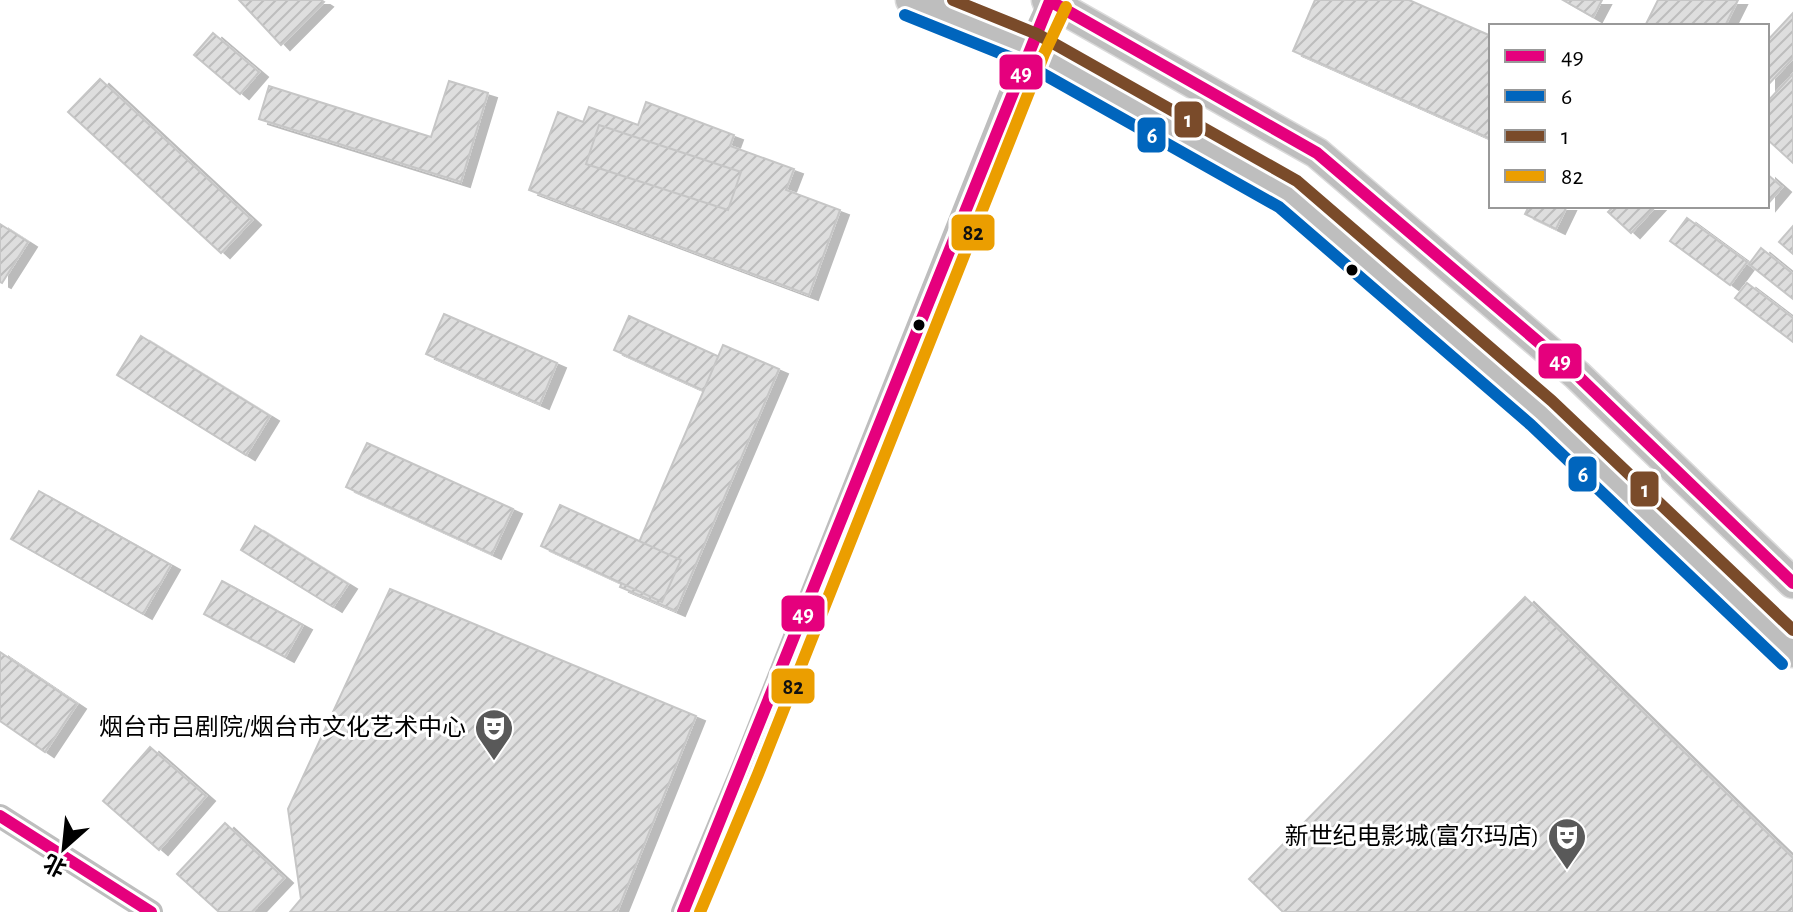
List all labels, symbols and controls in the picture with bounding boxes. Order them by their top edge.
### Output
legend [1489,24,1769,208]
text: 49 [1561,45,1584,69]
line badge: 49 [998,53,1044,91]
text: 49 [1010,62,1032,84]
text: 6 [1561,85,1572,109]
line badge: 1 [1173,100,1204,139]
text: 1 [1184,109,1192,131]
line badge: 6 [1136,116,1167,154]
text: 6 [1147,125,1157,147]
text: 1 [1561,125,1569,149]
text: 82 [1561,165,1583,189]
line badge: 82 [950,213,996,252]
text: 82 [962,222,984,244]
unlabelled marker [1344,262,1360,278]
unlabelled marker [911,317,927,333]
line badge: 49 [1537,342,1583,380]
text: 49 [1549,350,1571,372]
line badge: 6 [1567,455,1598,493]
text: 6 [1578,464,1588,486]
line badge: 1 [1629,470,1660,508]
text: 1 [1641,479,1649,501]
line badge: 49 [780,594,826,633]
text: 49 [792,603,814,625]
line badge: 82 [770,667,816,705]
text: 82 [782,676,804,698]
theatre icon: 烟台市吕剧院/烟台市文化艺术中心 [473,707,515,762]
place label: 烟台市吕剧院/烟台市文化艺术中心 [99,714,466,740]
north arrow [24,808,104,888]
theatre icon: 新世纪电影城(富尔玛店) [1546,816,1588,871]
place label: 新世纪电影城(富尔玛店) [1285,823,1539,849]
text: 北 [40,850,70,881]

